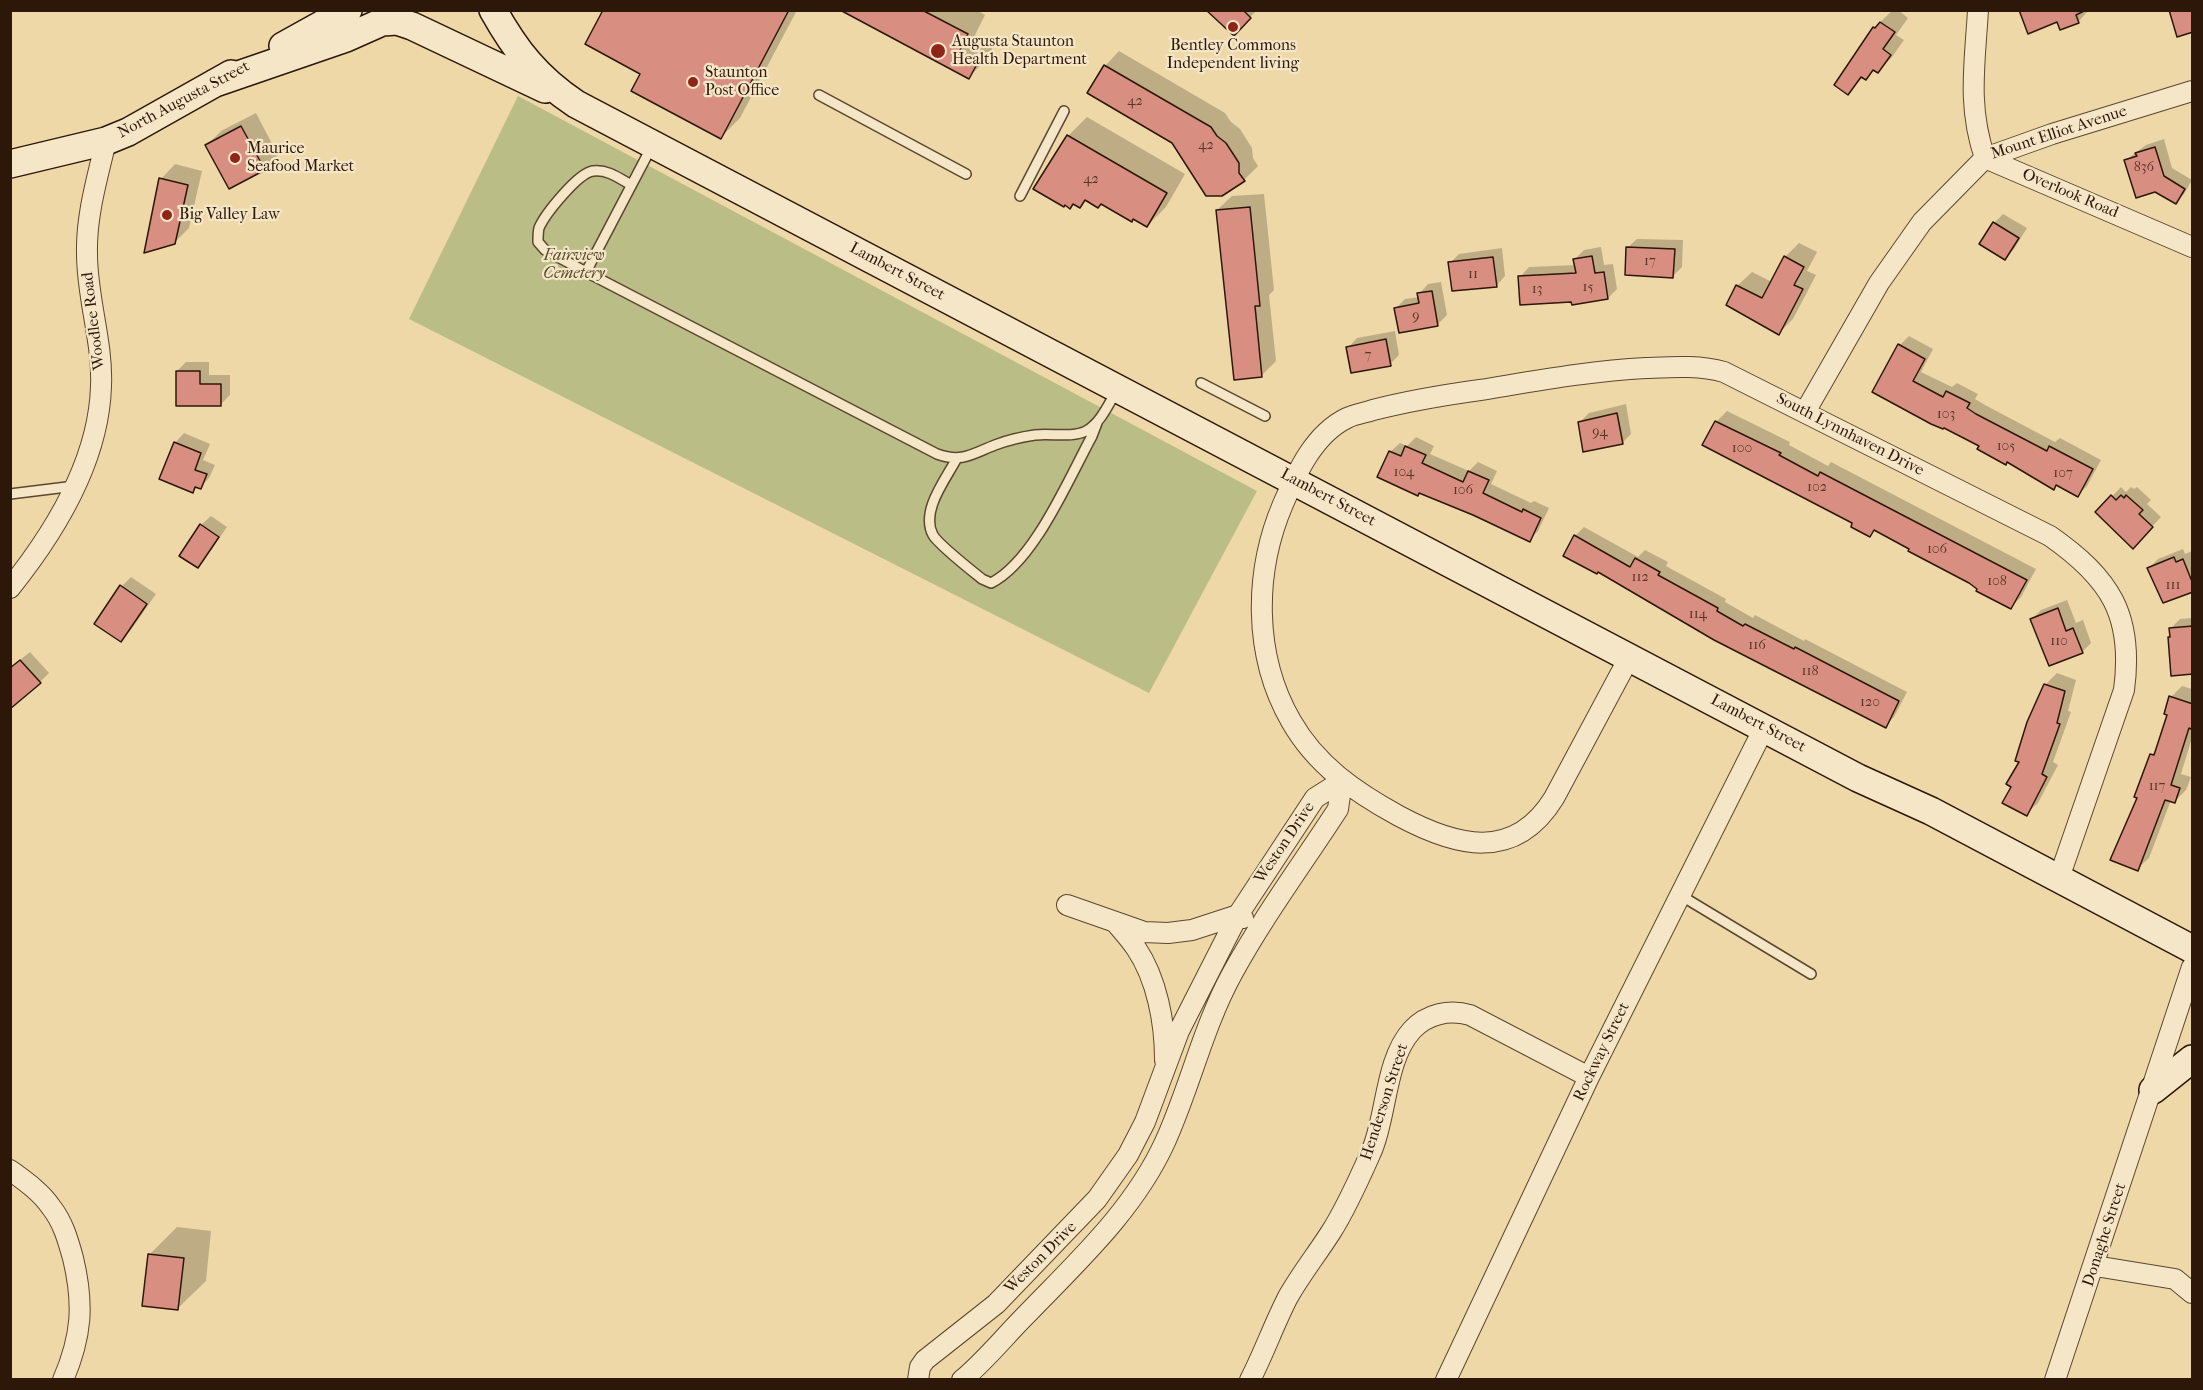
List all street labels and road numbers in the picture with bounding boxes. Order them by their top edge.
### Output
street label: North Augusta Street [115,57,253,143]
street label: Mount Elliot Avenue [1989,102,2129,164]
street label: Overlook Road [2019,165,2121,223]
street label: Lambert Street [846,239,948,305]
street label: Woodlee Road [78,271,110,371]
street label: South Lynnhaven Drive [1773,389,1927,481]
street label: Lambert Street [1277,465,1379,531]
street label: Lambert Street [1707,691,1809,757]
street label: Weston Drive [1251,799,1319,887]
street label: Rockway Street [1570,999,1634,1105]
street label: Henderson Street [1357,1041,1413,1163]
street label: Donaghe Street [2079,1181,2131,1289]
street label: Weston Drive [1001,1218,1081,1298]

